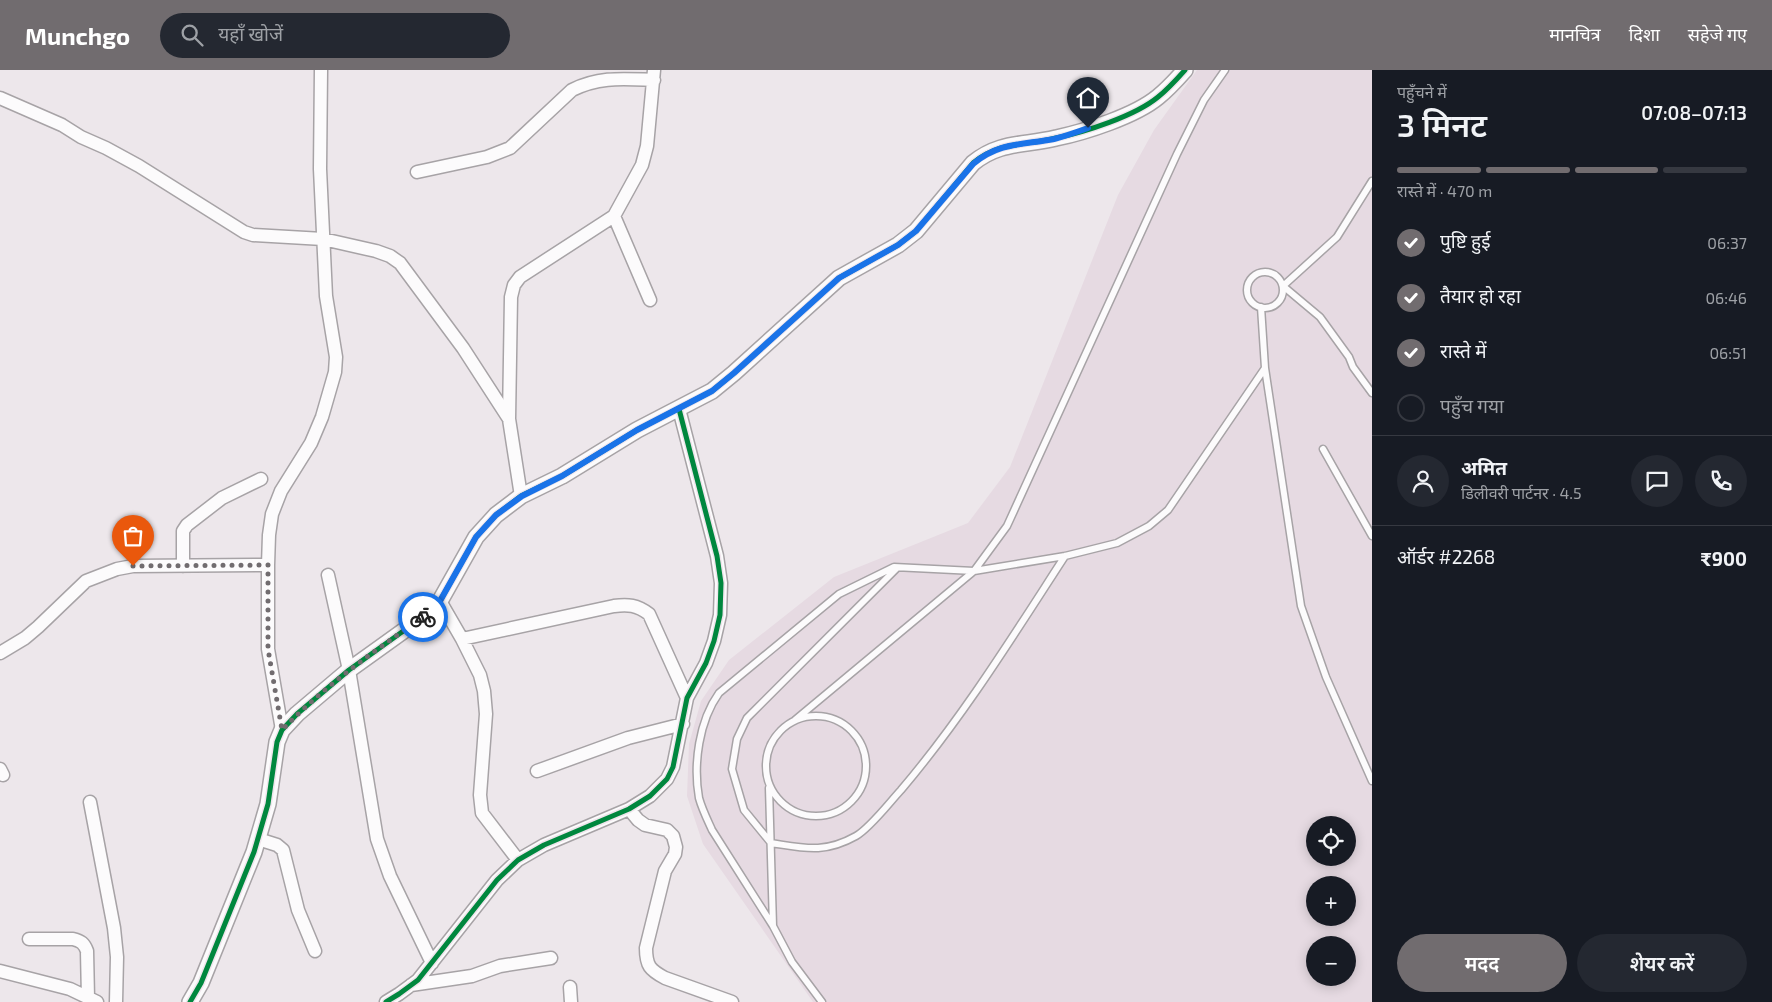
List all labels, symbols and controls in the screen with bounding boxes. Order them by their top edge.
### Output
search box [160,13,510,58]
text: Munchgo [25,21,130,50]
icon: search [178,21,206,49]
text: यहाँ खोजें [218,22,283,45]
text: मानचित्र [1549,23,1601,45]
text: दिशा [1629,23,1660,45]
text: सहेजे गए [1688,23,1747,45]
pin [1067,77,1109,128]
text: पहुँचने में [1397,82,1447,101]
icon: home [1074,84,1102,112]
text: 07:08–07:13 [1641,101,1747,124]
text: 3 मिनट [1397,105,1487,143]
text: रास्ते में · 470 m [1397,181,1492,200]
icon: check [1397,229,1425,257]
text: पुष्टि हुई [1440,229,1490,252]
text: 06:37 [1707,233,1747,252]
icon: check [1397,284,1425,312]
text: तैयार हो रहा [1440,284,1521,307]
text: 06:46 [1705,288,1747,307]
icon: check [1397,339,1425,367]
text: रास्ते में [1440,339,1487,362]
text: 06:51 [1709,343,1747,362]
text: पहुँच गया [1440,394,1504,417]
button: person [1397,455,1449,507]
button: chat [1631,455,1683,507]
button: phone [1695,455,1747,507]
text: अमित [1461,456,1507,479]
text: डिलीवरी पार्टनर · 4.5 [1461,483,1582,502]
pin [112,515,154,566]
icon: bag [119,522,147,550]
text: ऑर्डर #2268 [1397,545,1495,568]
text: ₹900 [1701,547,1747,570]
courier [398,592,448,642]
icon: bike [409,603,437,631]
map controls [1306,816,1356,986]
button: locate [1306,816,1356,866]
button: + [1306,876,1356,926]
button: मदद [1397,934,1567,992]
button: शेयर करें [1577,934,1747,992]
button: − [1306,936,1356,986]

